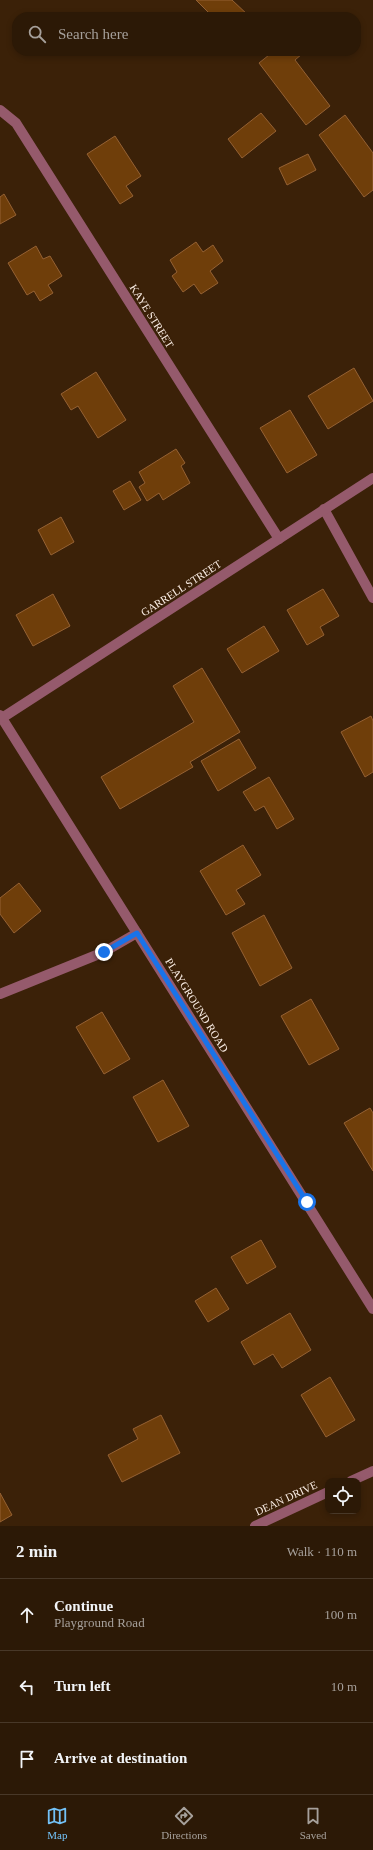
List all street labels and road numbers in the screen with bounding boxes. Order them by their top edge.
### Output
street label: KAYE STREET [128,282,176,350]
street label: GARRELL STREET [139,557,224,618]
street label: PLAYGROUND ROAD [163,956,231,1054]
street label: DEAN DRIVE [253,1478,319,1518]

